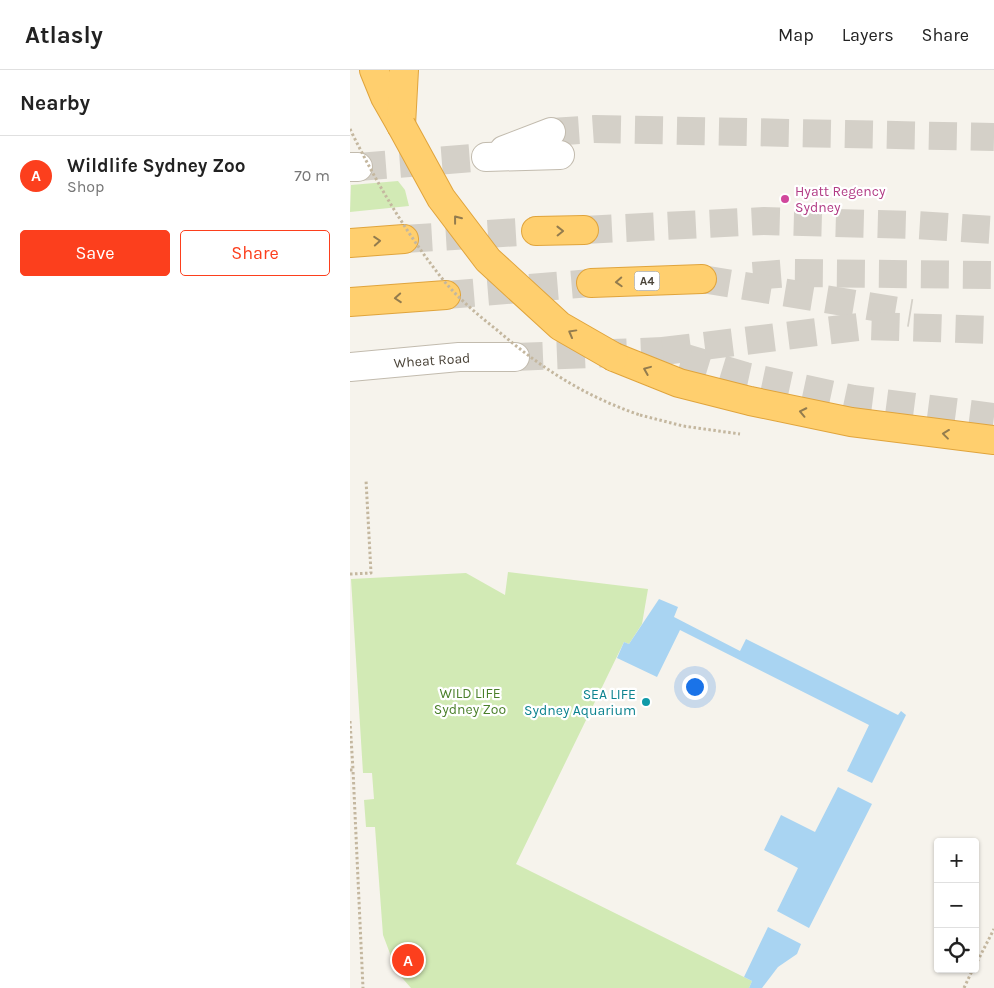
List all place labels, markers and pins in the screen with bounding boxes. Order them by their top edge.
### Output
place label: Hyatt Regency Sydney [795,183,886,216]
marker: Hyatt Regency Sydney [779,193,791,205]
place label: SEA LIFE Sydney Aquarium [524,686,636,719]
marker: SEA LIFE Sydney Aquarium [640,696,652,708]
pin: A [392,941,424,979]

